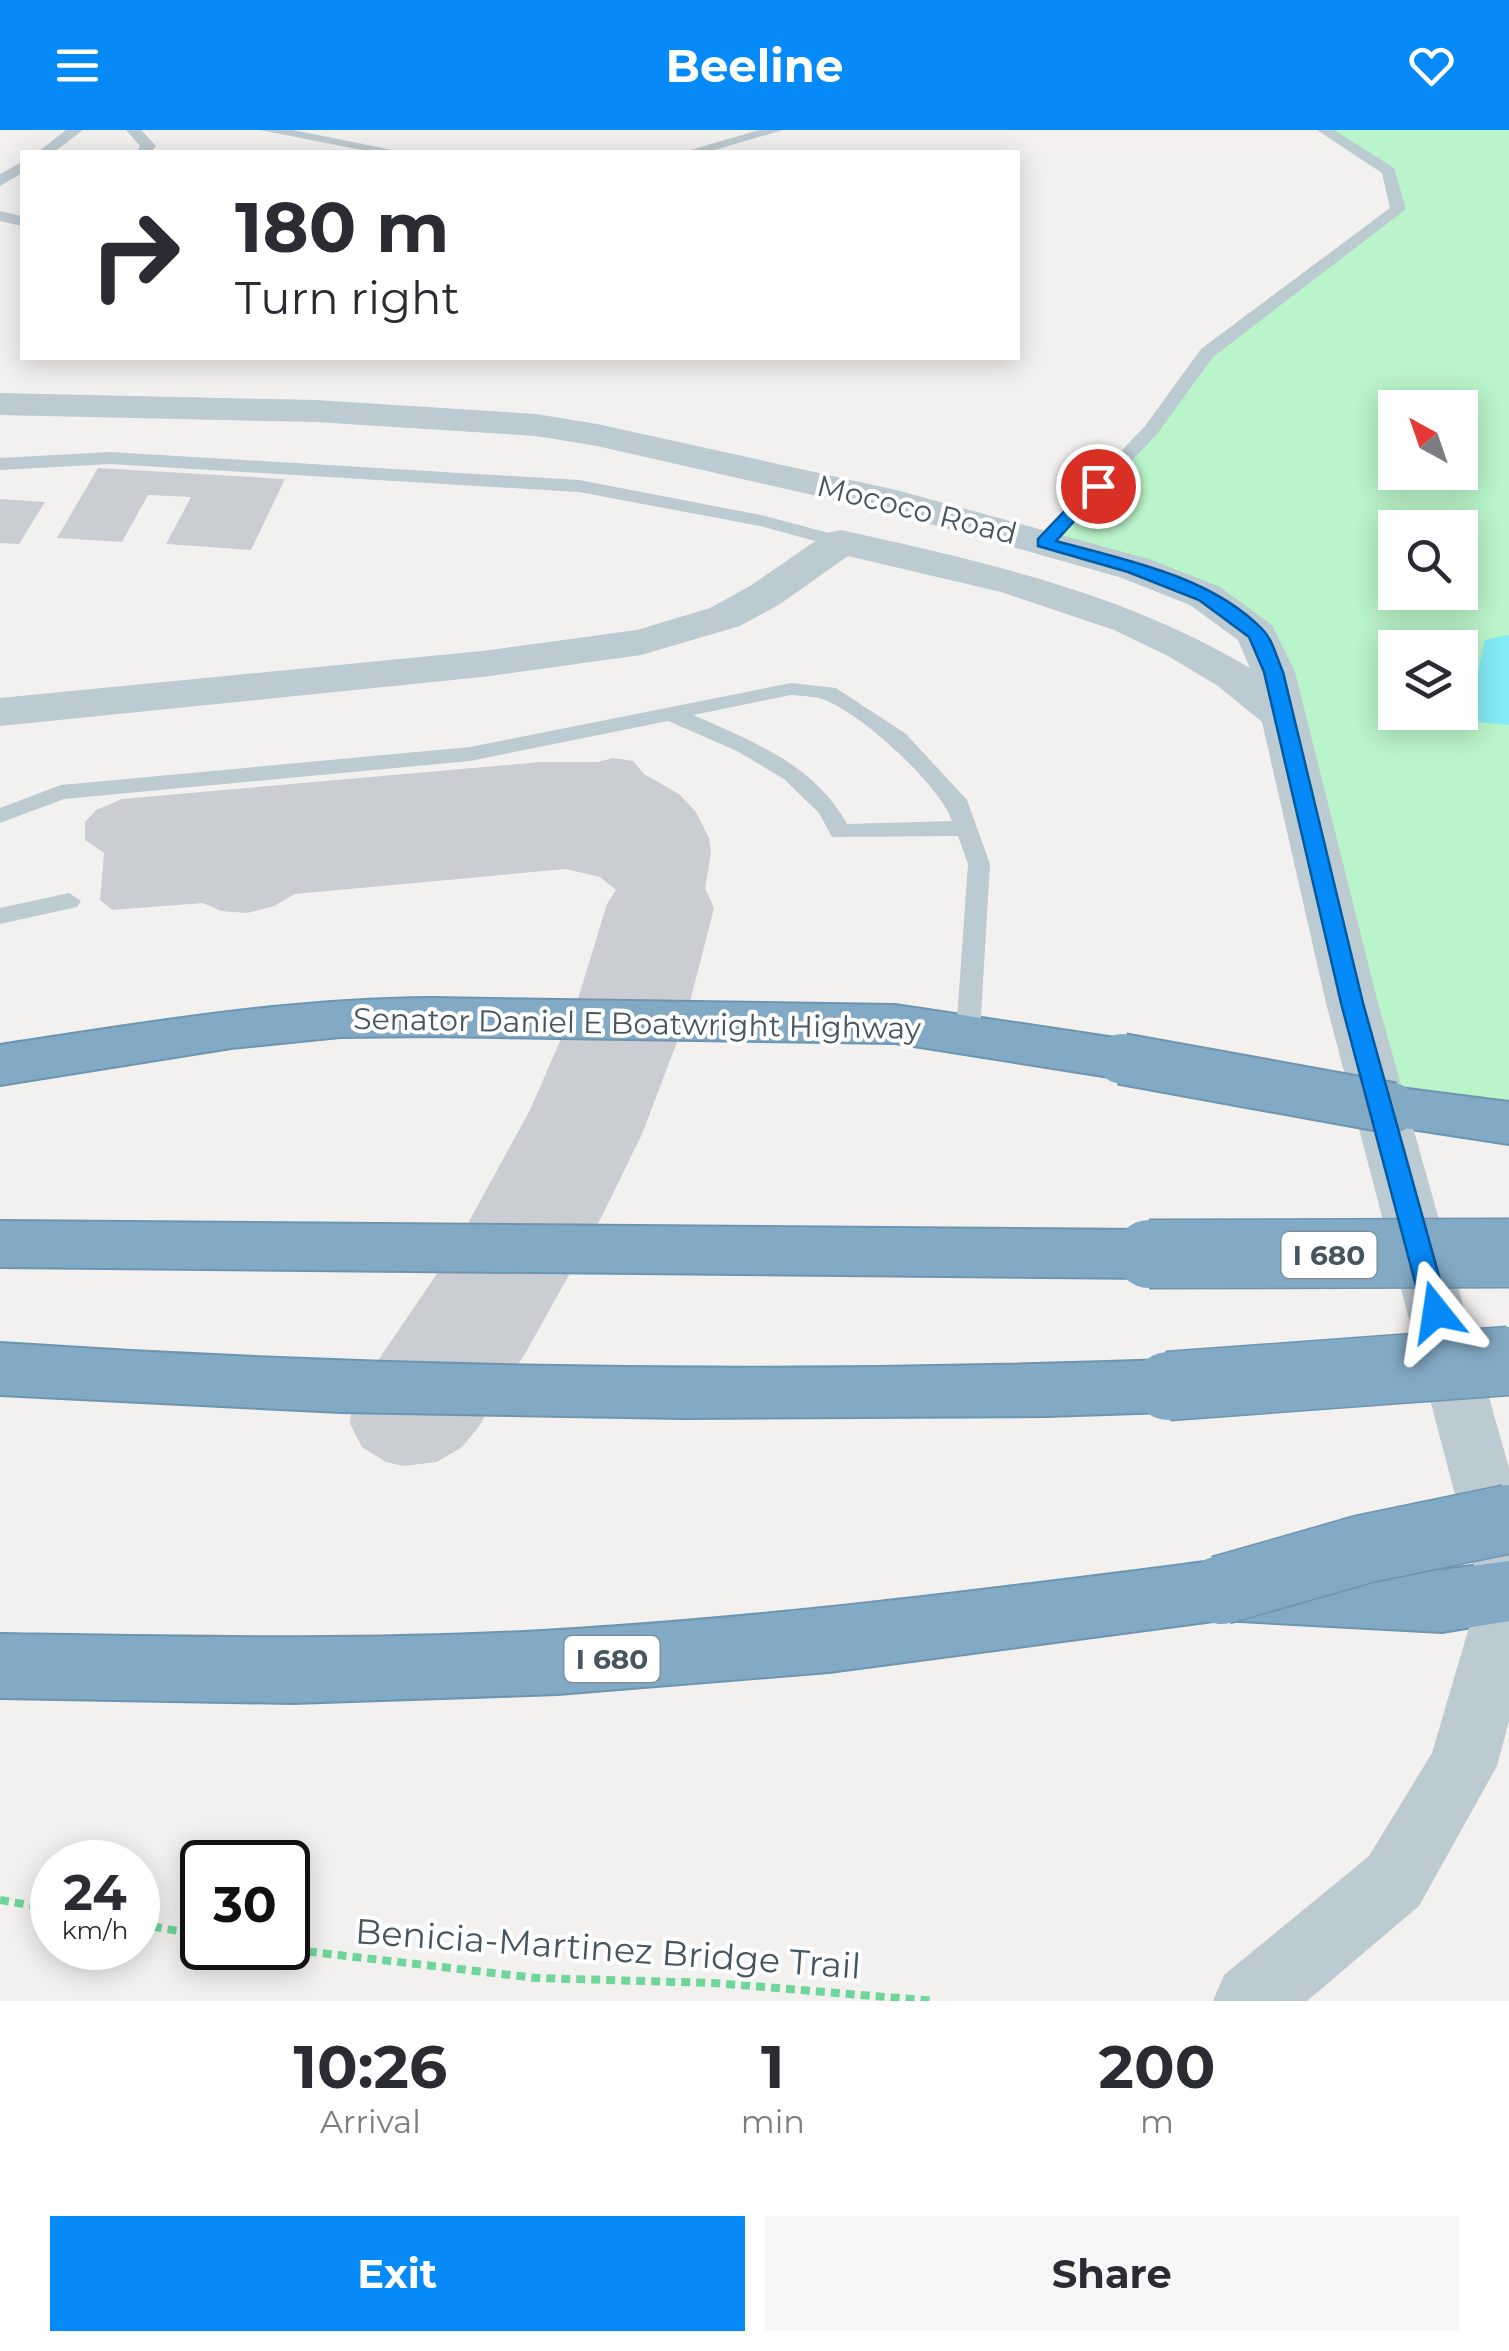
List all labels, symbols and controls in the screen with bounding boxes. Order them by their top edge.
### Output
icon: menu [50,38,105,93]
text: Beeline [666,38,843,93]
icon: heart [1404,38,1459,93]
text: 180 m [235,184,449,270]
icon: right [70,190,200,320]
text: Turn right [235,270,460,325]
north arrow [1378,390,1478,490]
map controls [1378,390,1478,730]
pin [1056,444,1141,529]
icon: arrive [1071,459,1126,514]
street label: Mococo Road [813,467,1021,552]
button: search [1378,510,1478,610]
button: layers [1378,630,1478,730]
street label: Senator Daniel E Boatwright Highway [353,1000,922,1047]
road number: I 680 [1282,1232,1376,1278]
position arrow [1384,1260,1488,1364]
road number: I 680 [564,1636,660,1682]
speed limit sign: 30 [180,1840,310,1970]
text: 24 [63,1862,127,1923]
street label: Benicia-Martinez Bridge Trail [354,1909,862,1988]
text: km/h [62,1915,128,1945]
text: 10:26 [294,2030,447,2103]
text: 1 [761,2030,785,2103]
text: 200 [1099,2030,1215,2103]
text: Arrival [320,2102,421,2141]
text: min [741,2102,805,2141]
text: m [1140,2102,1174,2141]
button: Exit [50,2216,745,2331]
button: Share [765,2216,1459,2331]

